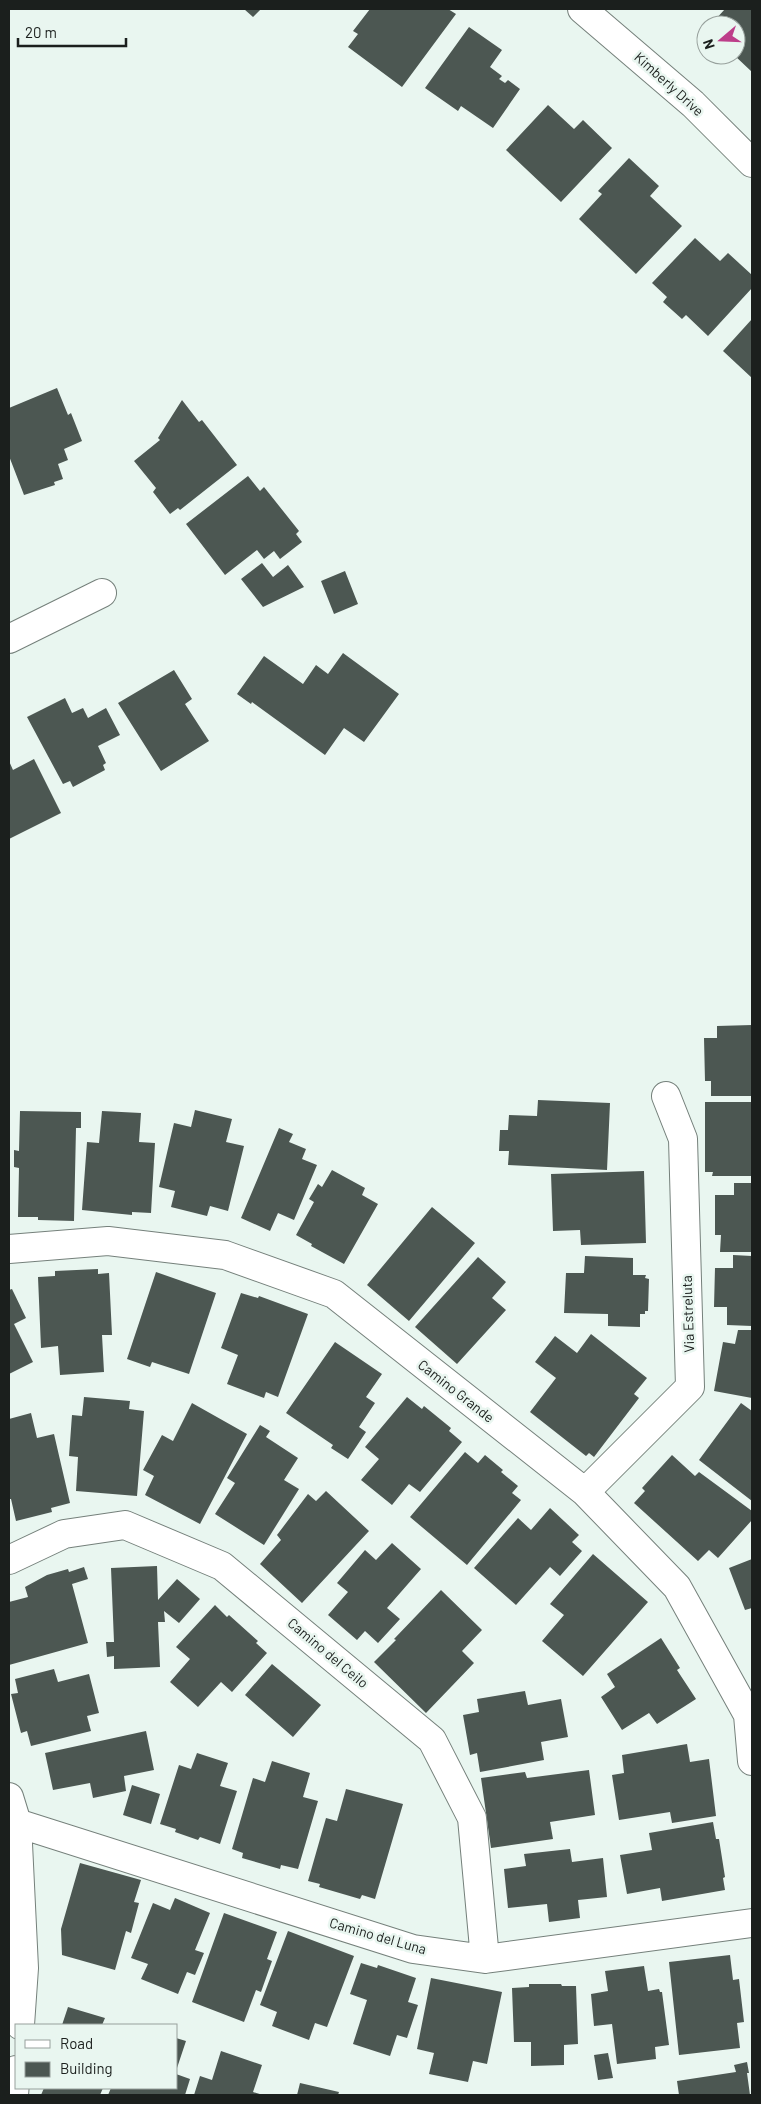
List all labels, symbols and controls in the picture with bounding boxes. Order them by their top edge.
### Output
scale bar [18,15,125,47]
north arrow [696,15,746,65]
text: 20 m [25,23,57,41]
text: N [699,37,718,52]
street label: Kimberly Drive [631,48,708,119]
street label: Via Estreluta [678,1275,697,1353]
street label: Camino Grande [415,1356,498,1426]
street label: Camino del Ceilo [285,1614,372,1691]
street label: Camino del Luna [328,1914,428,1957]
legend [15,2024,178,2089]
text: Road [60,2034,93,2052]
text: Building [60,2059,113,2077]

